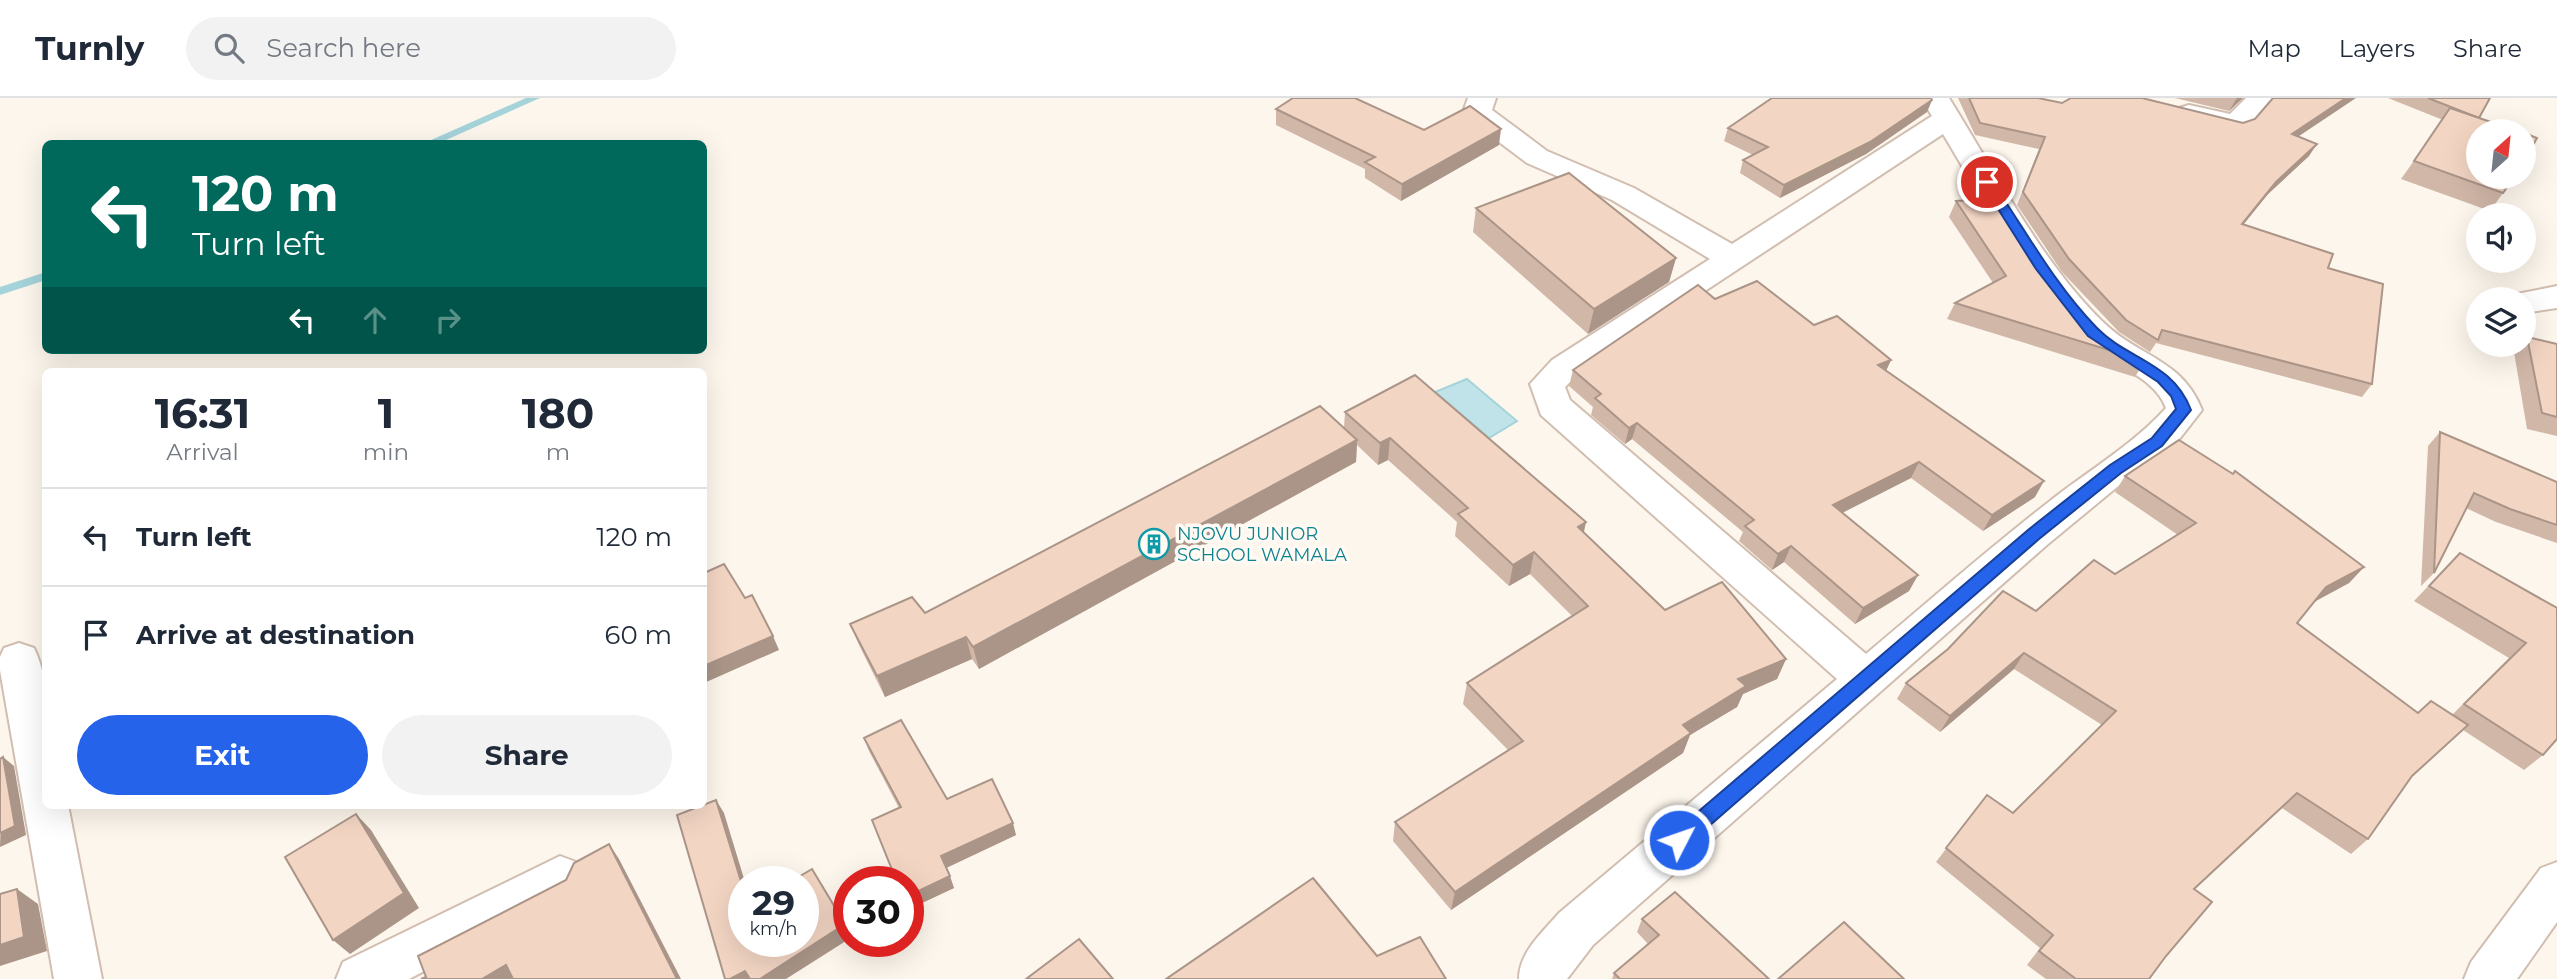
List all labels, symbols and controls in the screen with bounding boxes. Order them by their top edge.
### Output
search box [186,17,676,80]
text: Turnly [35,28,144,68]
icon: search [210,29,248,67]
text: Search here [266,32,421,64]
text: Map [2247,34,2301,63]
text: Layers [2339,34,2415,63]
text: Share [2453,34,2522,63]
north arrow [2466,119,2536,189]
map controls [2466,119,2536,357]
pin [1957,152,2017,212]
icon: arrive [1968,163,2006,201]
text: 120 m [192,164,339,223]
icon: left [77,168,168,259]
button: sound [2466,203,2536,273]
text: Turn left [192,224,326,263]
button: layers [2466,287,2536,357]
icon: left [283,301,321,339]
icon: ahead [356,301,394,339]
icon: right [429,301,467,339]
text: 16:31 [155,387,250,439]
text: 1 [378,387,394,439]
text: 180 [522,387,594,439]
text: Arrival [166,438,239,466]
text: min [363,438,409,466]
text: m [546,438,570,466]
icon: left [77,518,115,556]
text: Turn left [136,521,252,553]
text: 120 m [596,521,672,553]
place label: NJOVU JUNIOR SCHOOL WAMALA [1177,523,1347,566]
building icon: NJOVU JUNIOR SCHOOL WAMALA [1137,527,1171,561]
icon: arrive [77,616,115,654]
text: Arrive at destination [136,619,415,651]
text: 60 m [605,619,672,651]
button: Exit [77,715,368,795]
button: Share [382,715,672,795]
position arrow [1642,803,1716,877]
speed limit sign: 30 [833,866,924,957]
text: 29 [752,881,795,924]
text: km/h [749,918,798,940]

